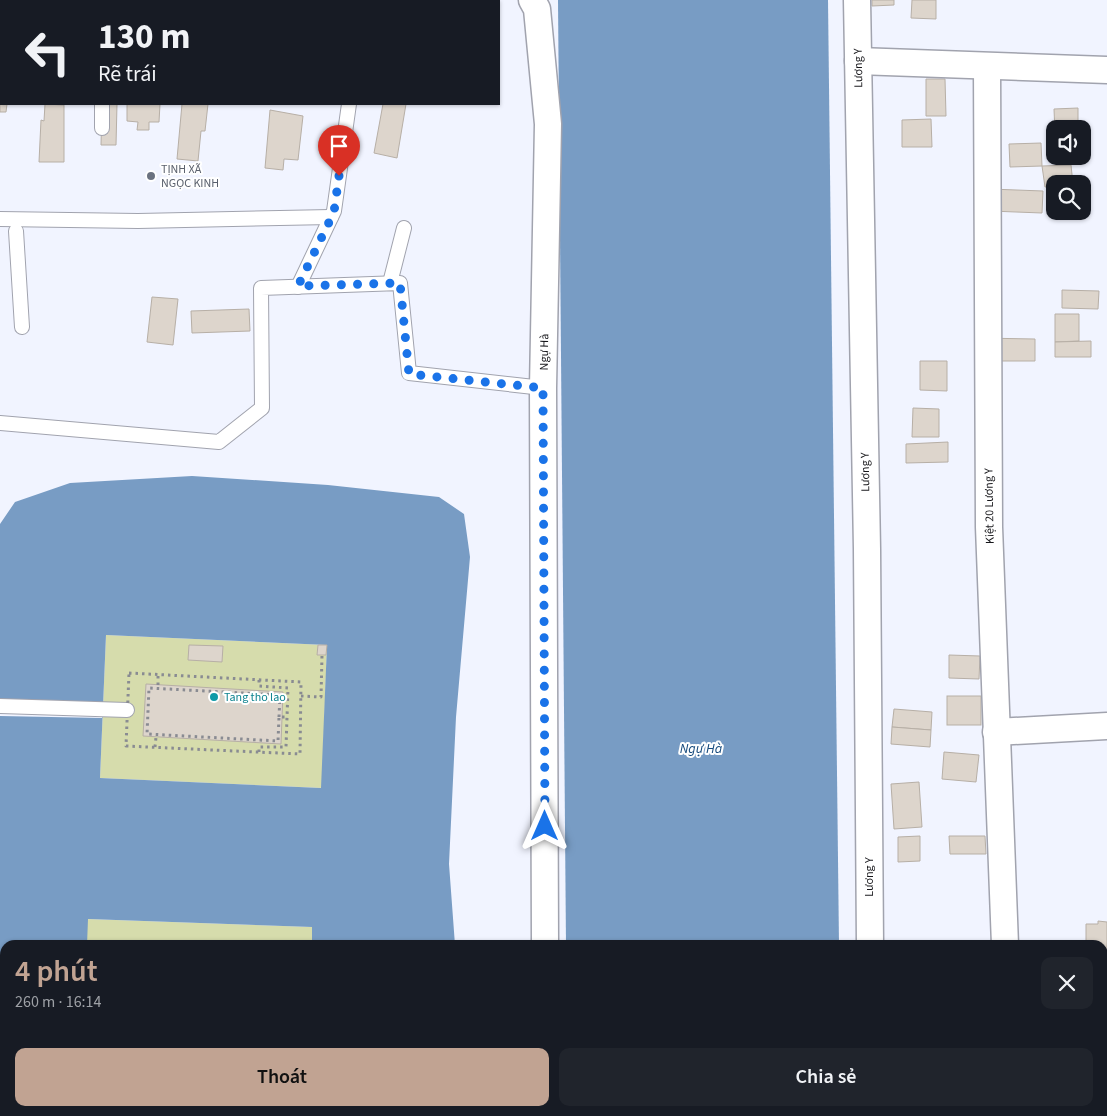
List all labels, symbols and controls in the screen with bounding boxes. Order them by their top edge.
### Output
text: 130 m [98,12,190,62]
icon: left [15,20,80,85]
street label: Lương Y [850,48,867,88]
text: Rẽ trái [98,58,157,90]
map controls [1046,120,1091,220]
button: sound [1046,120,1091,165]
pin [318,125,360,176]
icon: arrive [325,132,353,160]
place label: TỊNH XÃ NGỌC KINH [161,161,219,192]
marker: TỊNH XÃ NGỌC KINH [145,170,157,182]
button: search [1046,175,1091,220]
street label: Ngự Hà [536,334,553,370]
street label: Lương Y [857,452,874,492]
street label: Kiệt 20 Lương Y [980,468,999,544]
place label: Tang tho lao [224,689,286,706]
marker: Tang tho lao [208,691,220,703]
water label: Ngự Hà [680,739,723,759]
position arrow [518,799,570,851]
street label: Lương Y [861,857,878,897]
text: 4 phút [15,950,98,993]
button: close [1041,957,1093,1009]
text: 260 m · 16:14 [15,991,102,1013]
button: Thoát [15,1048,549,1106]
button: Chia sẻ [559,1048,1093,1106]

